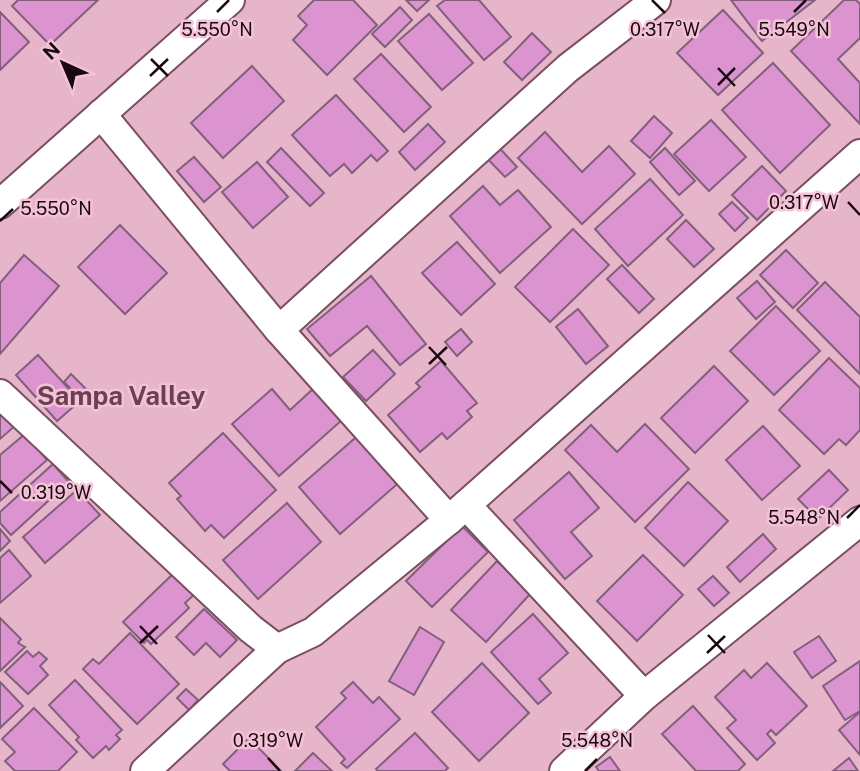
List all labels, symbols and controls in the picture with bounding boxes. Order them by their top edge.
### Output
text: 5.550°N [181,19,253,40]
text: 0.317°W [630,19,700,40]
text: 5.549°N [758,19,830,40]
north arrow [28,28,98,98]
text: N [38,38,64,64]
text: 0.317°W [769,192,839,213]
text: 5.550°N [20,198,92,219]
district label: Sampa Valley [37,380,206,411]
text: 0.319°W [21,482,91,503]
text: 5.548°N [768,507,840,528]
text: 0.319°W [233,730,303,751]
text: 5.548°N [561,730,633,751]

